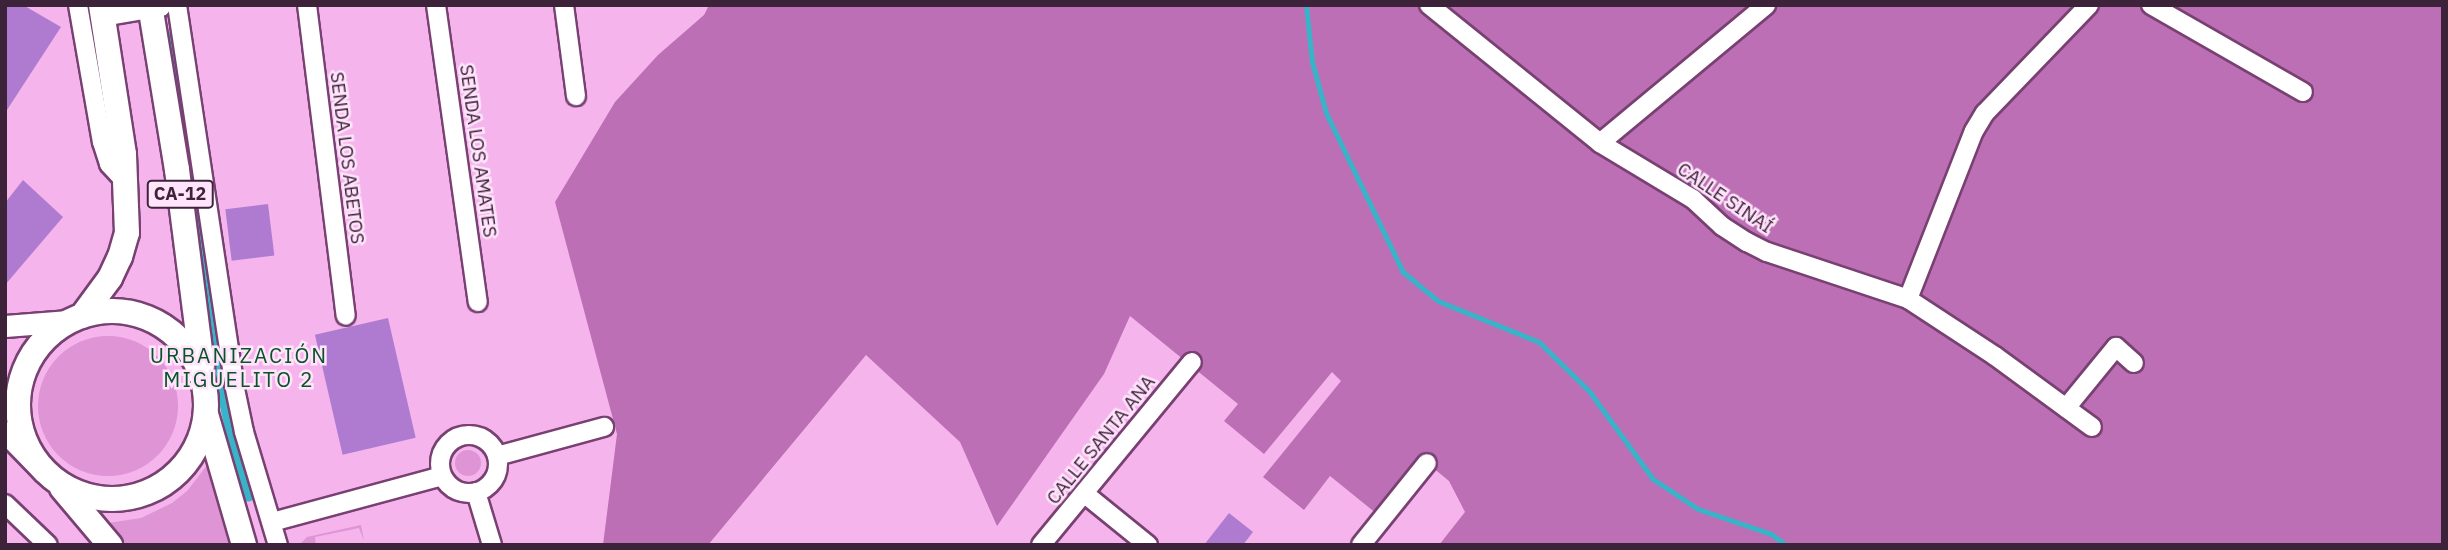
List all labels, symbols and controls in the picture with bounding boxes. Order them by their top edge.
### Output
street label: SENDA LOS AMATES [455,63,501,239]
street label: SENDA LOS ABETOS [325,71,369,245]
street label: CALLE SINAÍ [1673,158,1777,238]
road number: CA-12 [147,180,213,209]
district label: URBANIZACIÓN MIGUELITO 2 [151,342,327,392]
street label: CALLE SANTA ANA [1042,371,1160,509]

